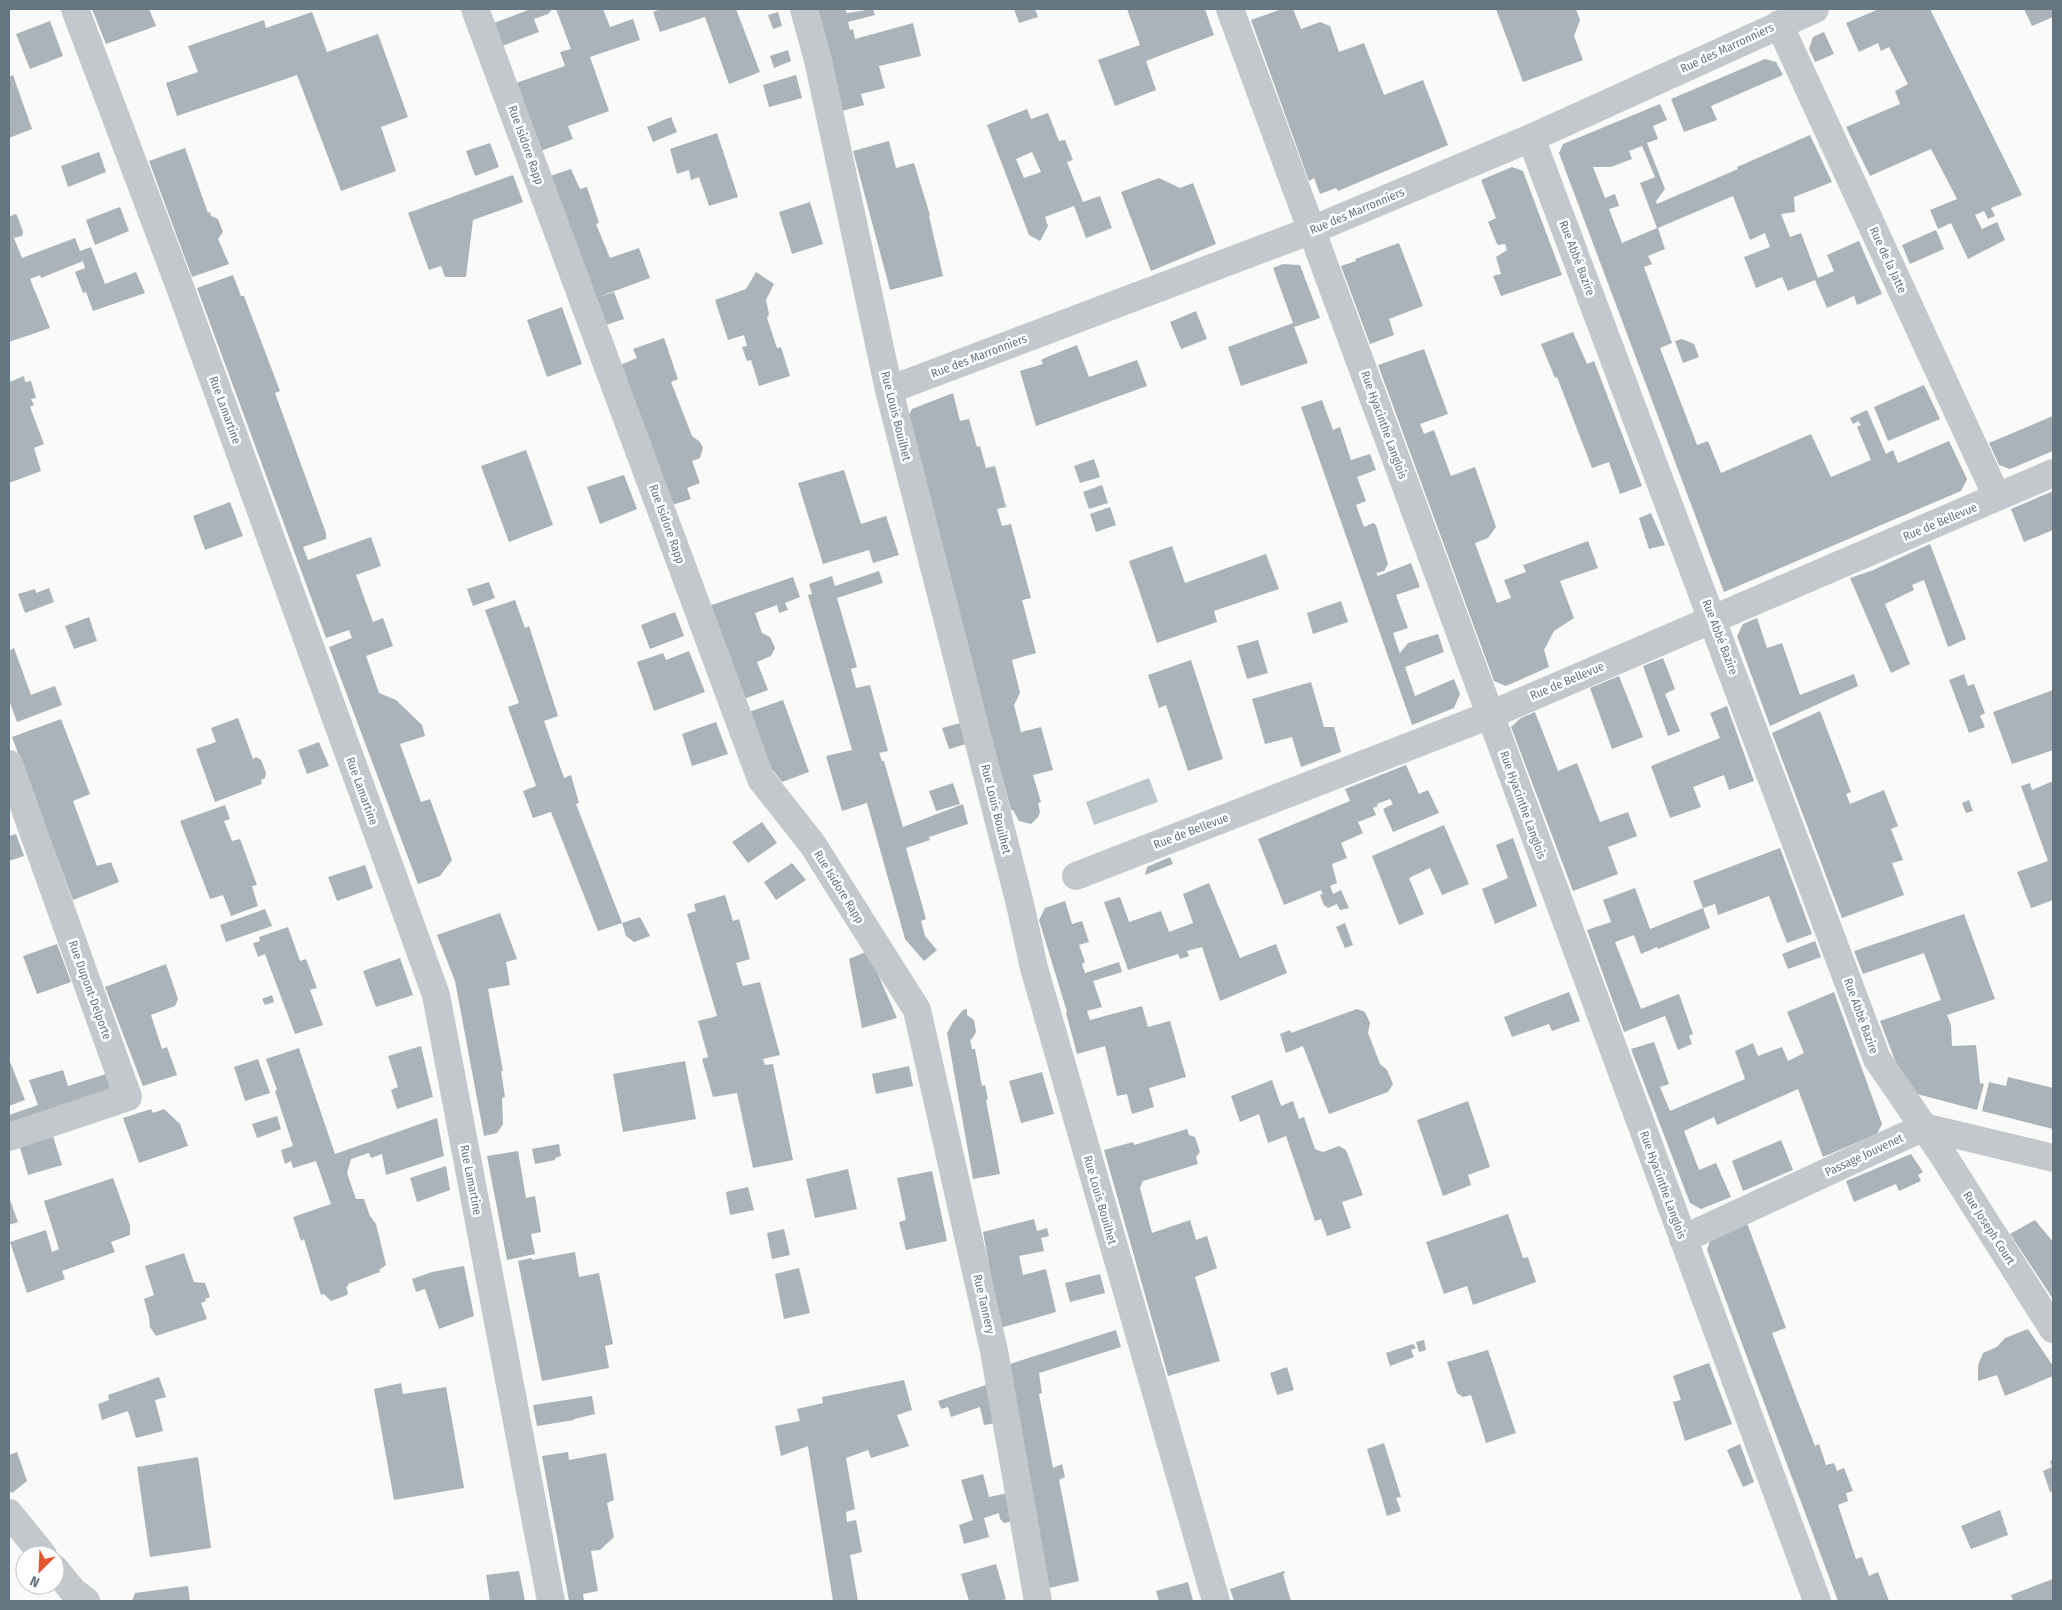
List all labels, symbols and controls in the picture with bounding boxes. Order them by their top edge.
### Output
street label: Rue des Marronniers [1678,20,1776,76]
street label: Rue Isidore Rapp [505,103,547,187]
street label: Rue des Marronniers [1308,185,1406,237]
street label: Rue Abbé Bazire [1556,218,1598,298]
street label: Rue de la Jatte [1867,225,1909,295]
street label: Rue des Marronniers [929,331,1029,381]
street label: Rue Hyacinthe Langlois [1358,369,1410,481]
street label: Rue Louis Bouilhet [878,370,914,462]
street label: Rue Lamartine [206,374,244,446]
street label: Rue Isidore Rapp [646,482,688,566]
street label: Rue de Bellevue [1901,500,1979,544]
street label: Rue Abbé Bazire [1699,597,1741,677]
street label: Rue de Bellevue [1528,659,1606,703]
street label: Rue Hyacinthe Langlois [1497,749,1549,861]
street label: Rue Lamartine [343,755,381,827]
street label: Rue Louis Bouilhet [978,763,1014,855]
street label: Rue de Bellevue [1152,810,1230,852]
street label: Rue Isidore Rapp [811,848,867,926]
street label: Rue Dupont-Delporte [66,939,114,1041]
street label: Rue Abbé Bazire [1841,976,1881,1056]
street label: Rue Hyacinthe Langlois [1637,1129,1689,1241]
street label: Passage Jouvenet [1823,1131,1905,1179]
street label: Rue Lamartine [457,1144,485,1216]
street label: Rue Louis Bouilhet [1081,1154,1119,1246]
street label: Rue Joseph Court [1960,1189,2018,1267]
street label: Rue Tannery [970,1273,998,1336]
north arrow [15,1545,65,1595]
text: N [28,1572,42,1591]

